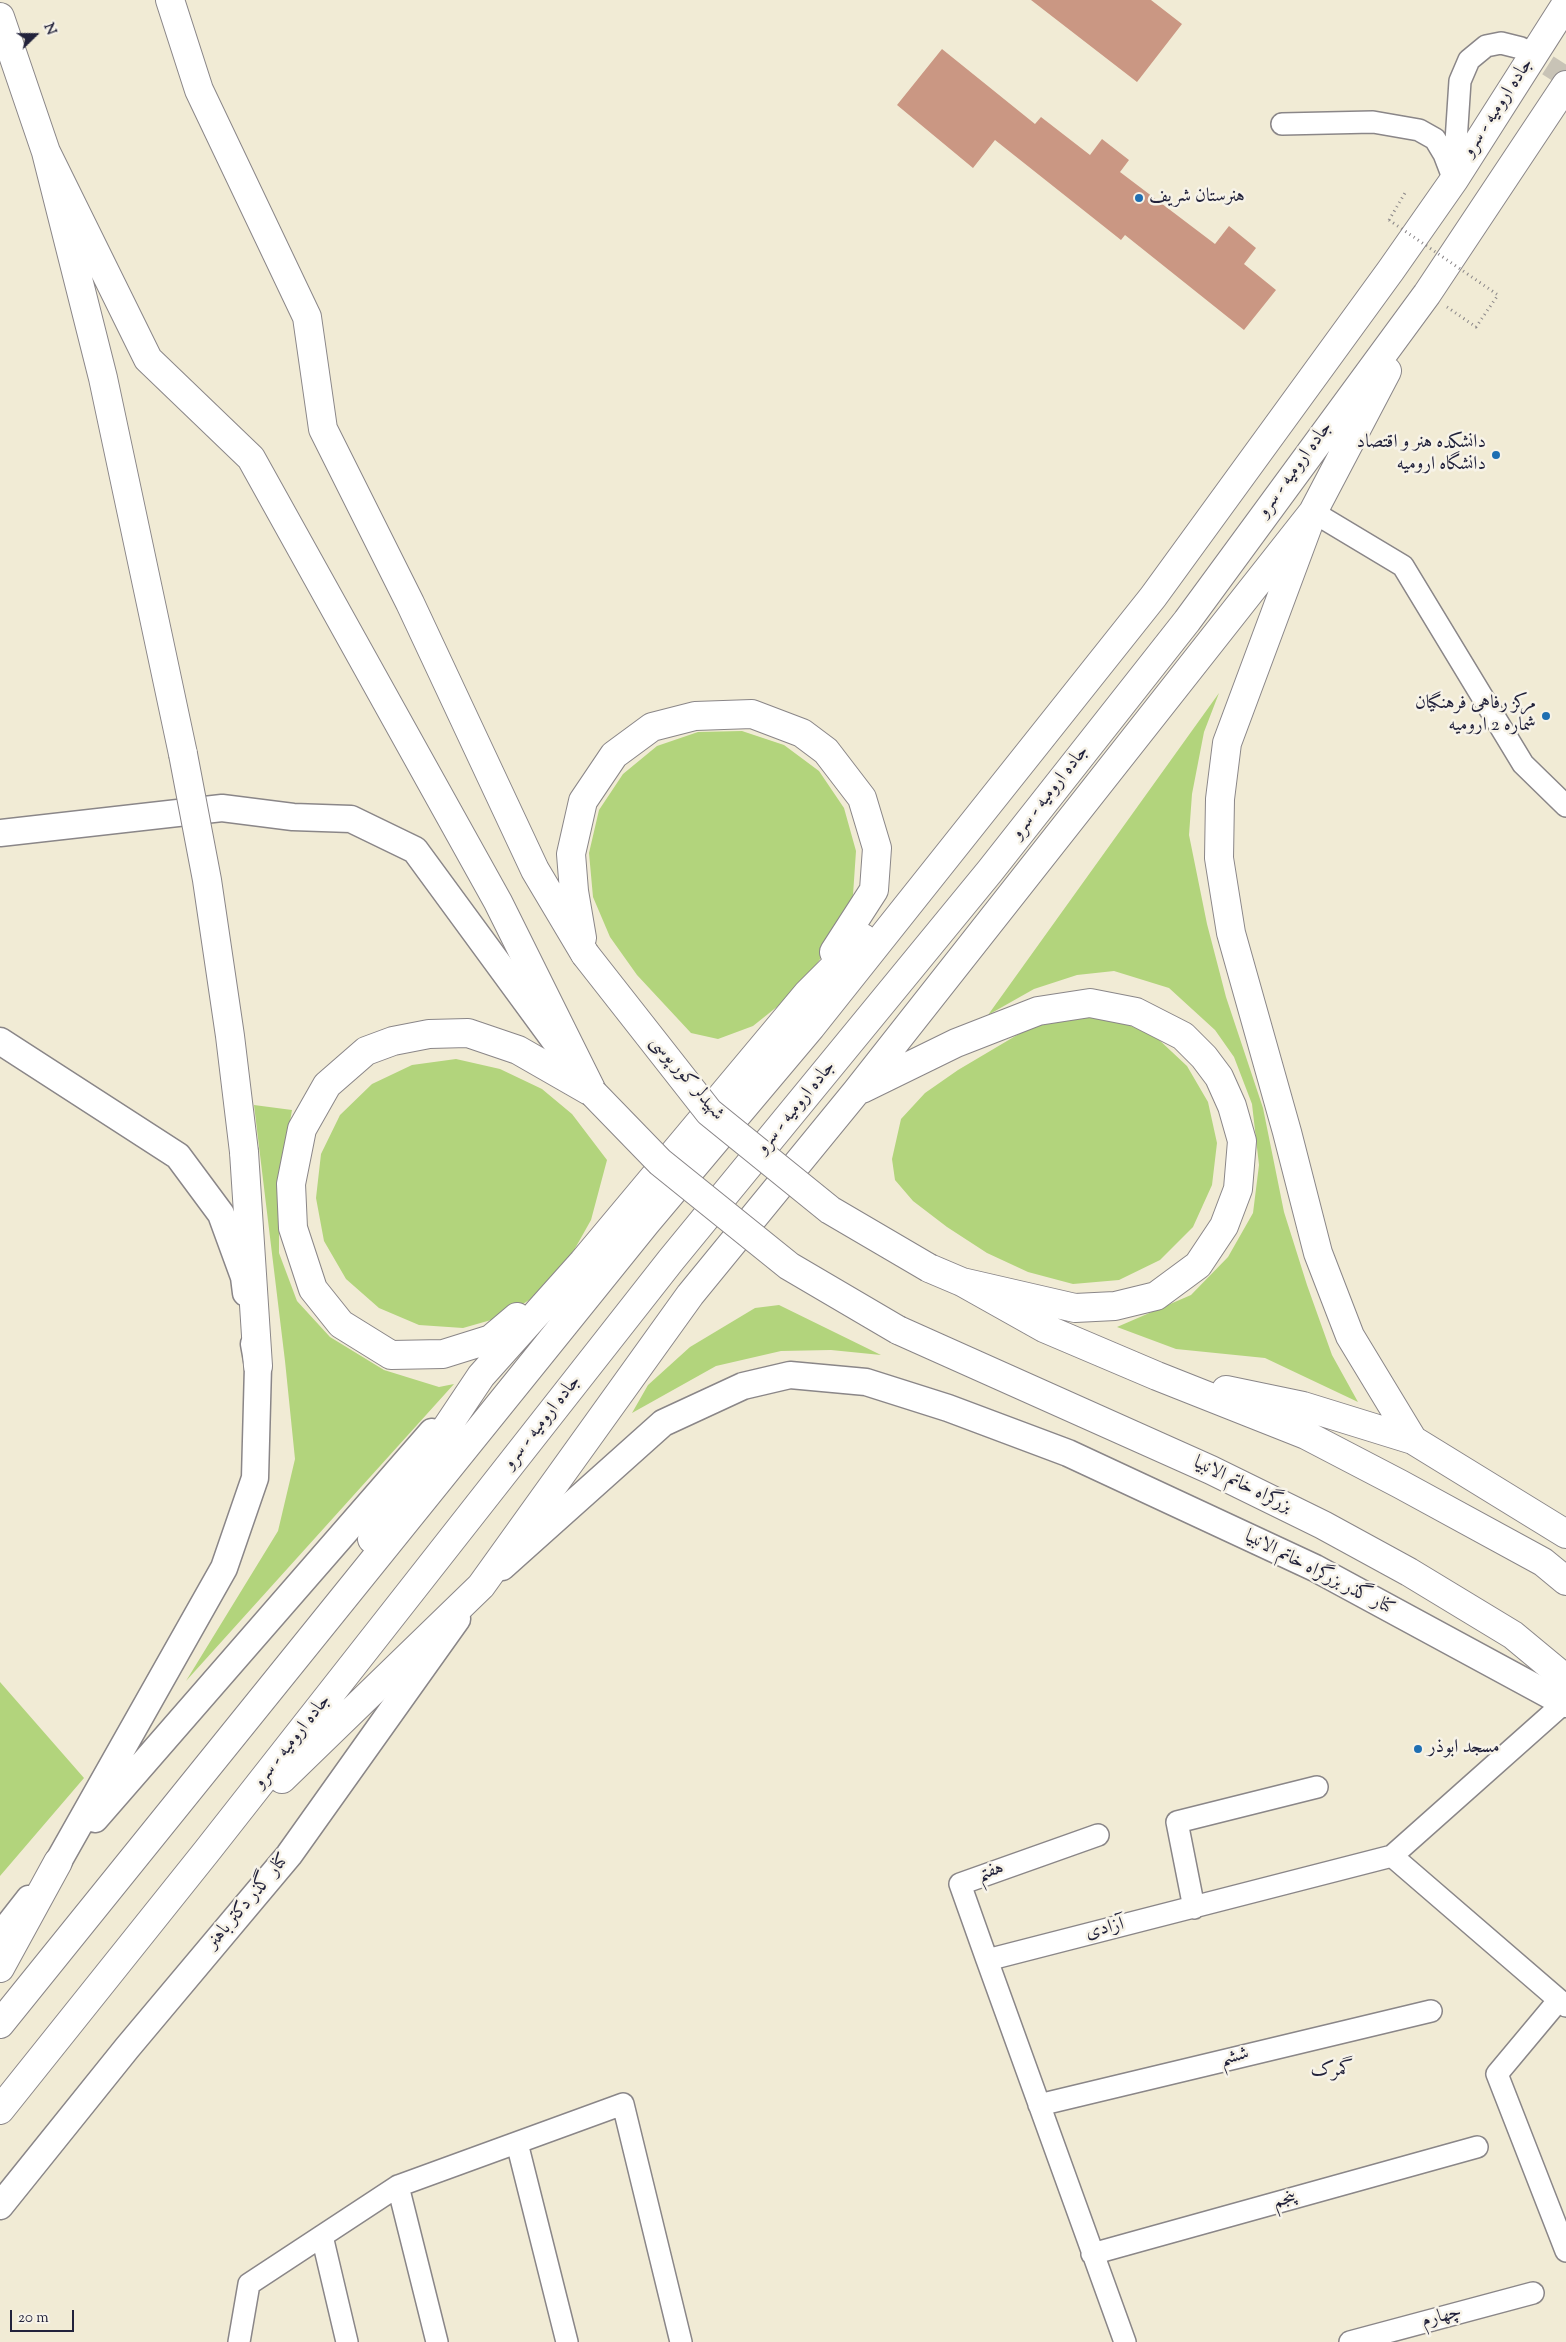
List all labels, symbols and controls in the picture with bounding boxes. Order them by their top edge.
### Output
north arrow [10,10,60,60]
text: N [38,20,60,38]
street label: جاده ارومیه - سرو [1459,54,1539,162]
place label: هنرستان شریف [1149,187,1245,209]
marker: هنرستان شریف [1133,192,1145,204]
street label: جاده ارومیه - سرو [1254,418,1338,522]
place label: دانشکده هنر و اقتصاد دانشگاه ارومیه [1357,433,1486,477]
marker: دانشکده هنر و اقتصاد دانشگاه ارومیه [1490,449,1502,461]
place label: مرکز رفاهی فرهنگیان شماره 2 ارومیه [1415,694,1536,738]
marker: مرکز رفاهی فرهنگیان شماره 2 ارومیه [1540,710,1552,722]
street label: جاده ارومیه - سرو [1007,741,1095,845]
street label: شهیدلر کور پوسی [644,1032,728,1126]
street label: جاده ارومیه - سرو [753,1057,841,1159]
street label: جاده ارومیه - سرو [499,1371,587,1475]
street label: بزرگراه خاتم الانبیا [1189,1452,1295,1520]
street label: کنار گذر بزرگراه خاتم الانبیا [1240,1526,1398,1622]
street label: جاده ارومیه - سرو [249,1690,337,1794]
place label: مسجد ابوذر [1428,1738,1500,1760]
marker: مسجد ابوذر [1412,1743,1424,1755]
street label: کنار گذر دکتر باهنر [202,1850,296,1954]
street label: هفتم [975,1858,1007,1888]
street label: آزادی [1083,1914,1127,1946]
street label: ششم [1218,2043,1252,2073]
district label: گمرک [1310,2060,1354,2084]
street label: پنجم [1271,2187,1299,2215]
scale bar [12,2300,76,2332]
street label: چهارم [1420,2302,1464,2334]
text: 20 m [18,2308,49,2329]

